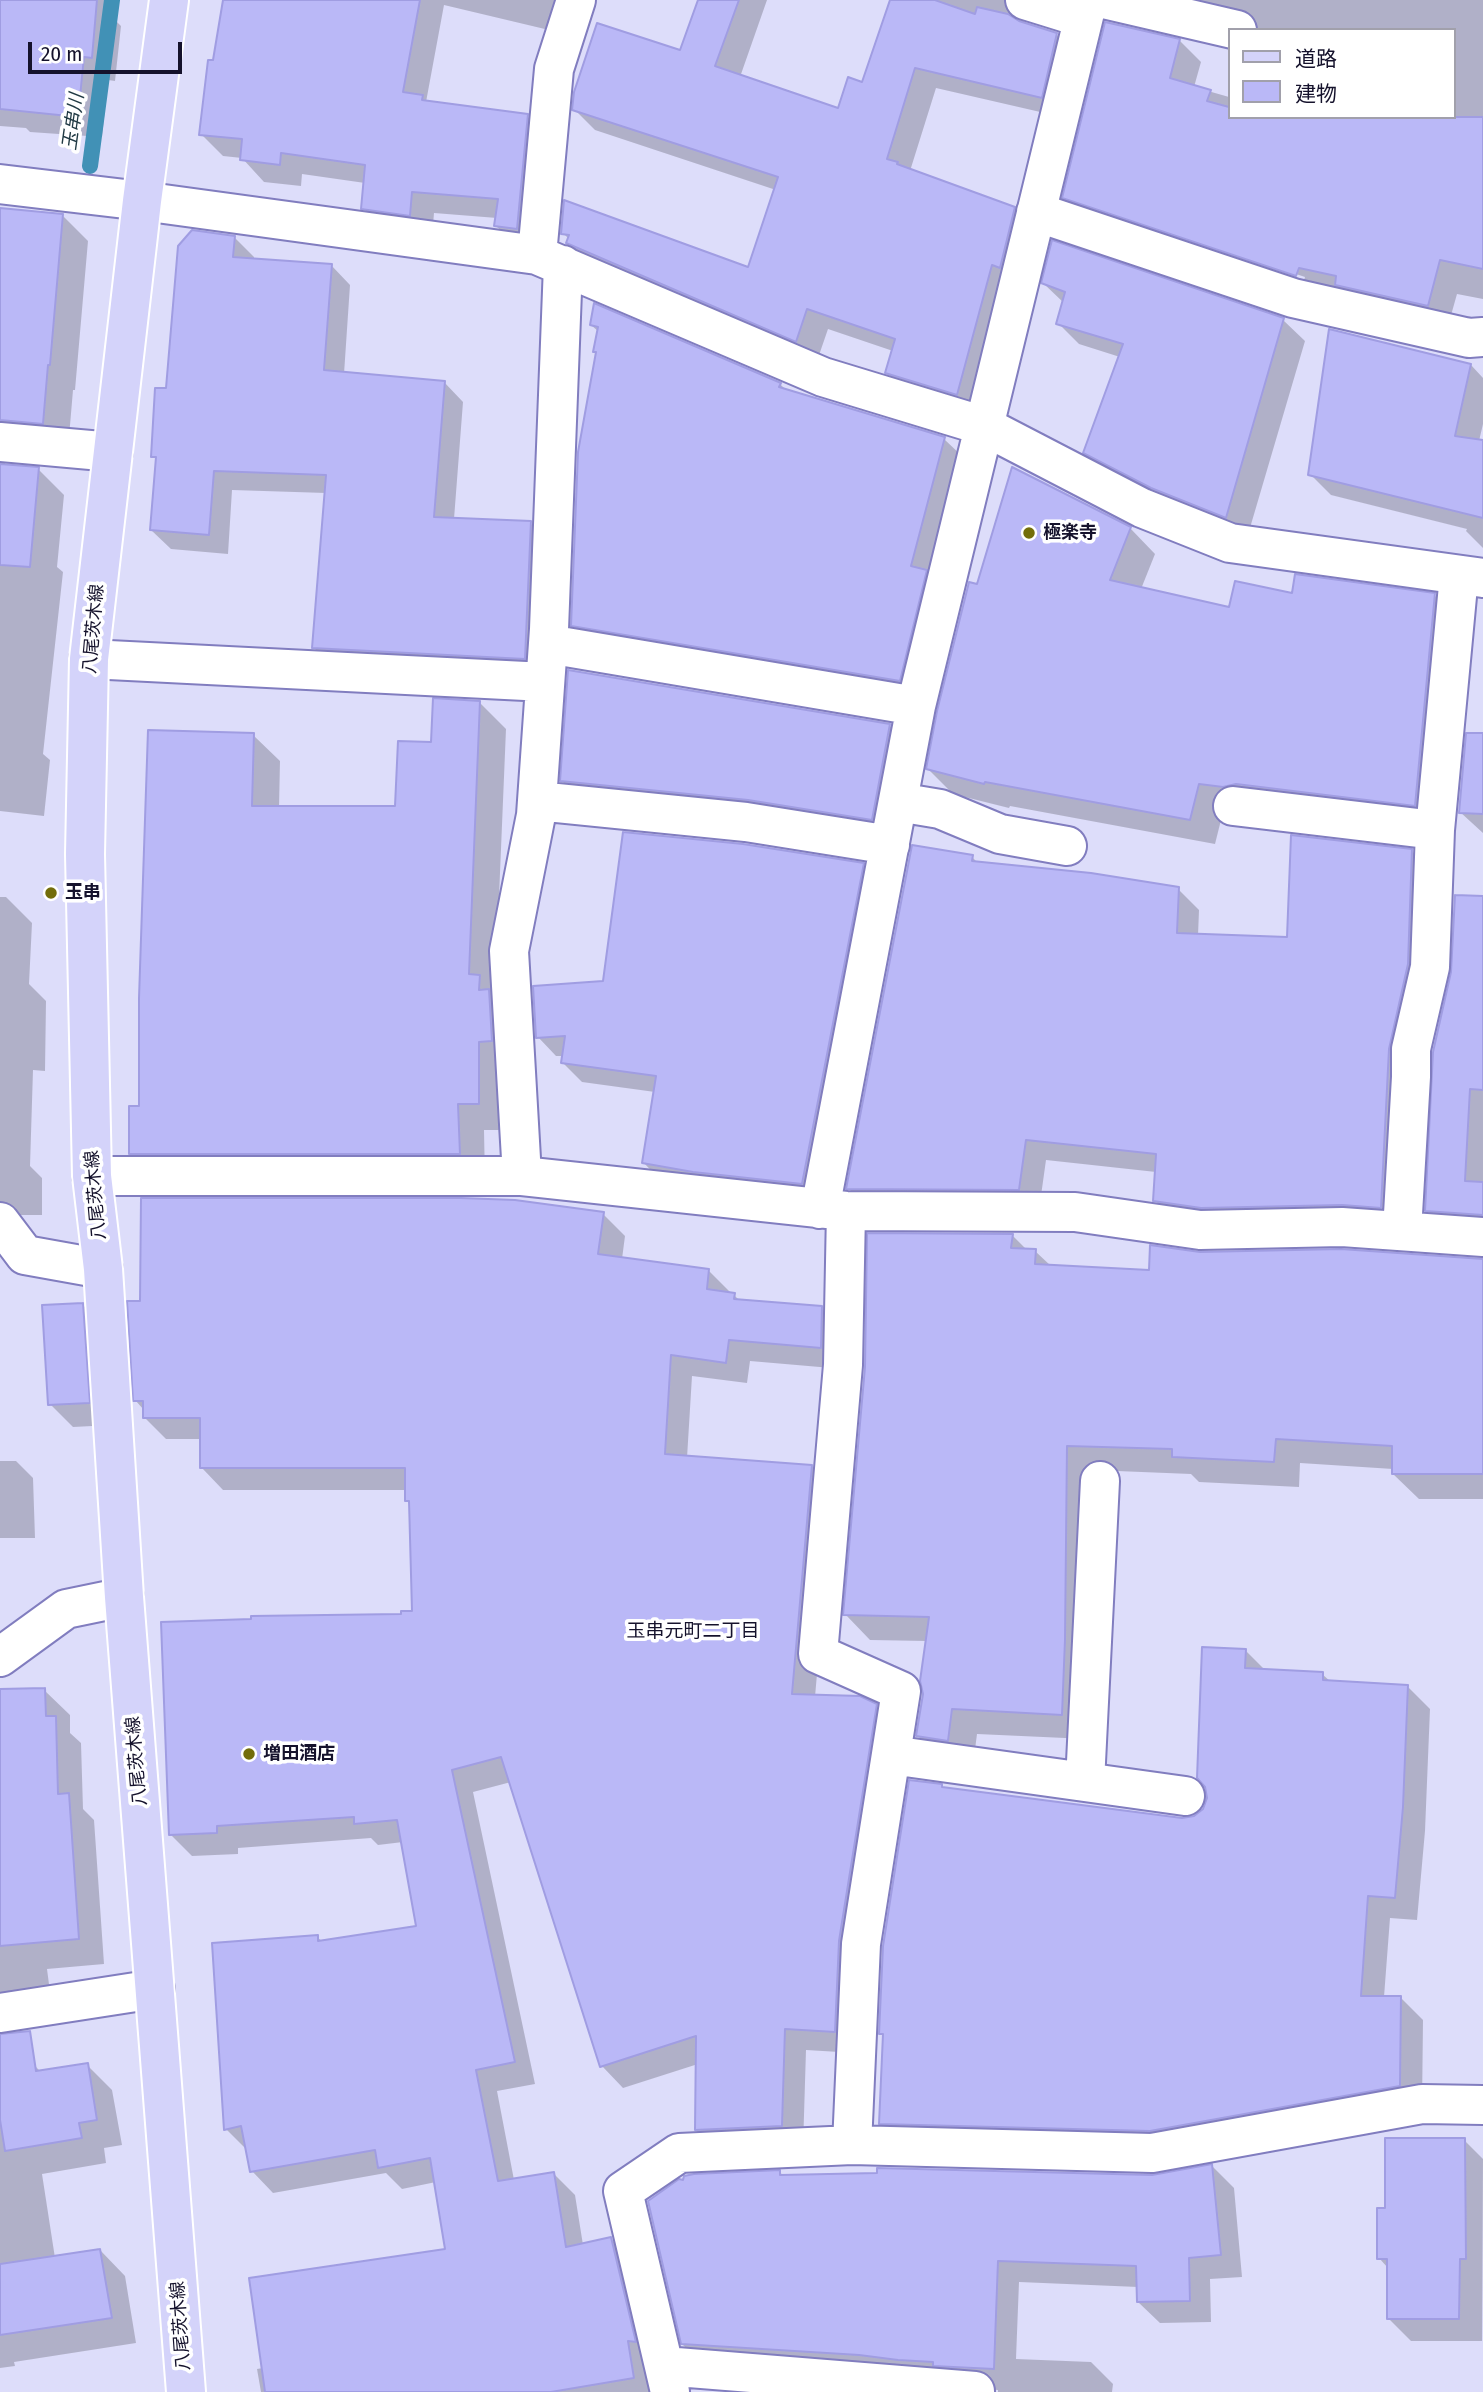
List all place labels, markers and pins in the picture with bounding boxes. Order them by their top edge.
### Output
place label: 極楽寺 [1043,522,1097,544]
marker: 極楽寺 [1021,525,1037,541]
place label: 玉串 [65,882,101,904]
marker: 玉串 [43,885,59,901]
place label: 増田酒店 [263,1743,335,1765]
marker: 増田酒店 [241,1746,257,1762]

